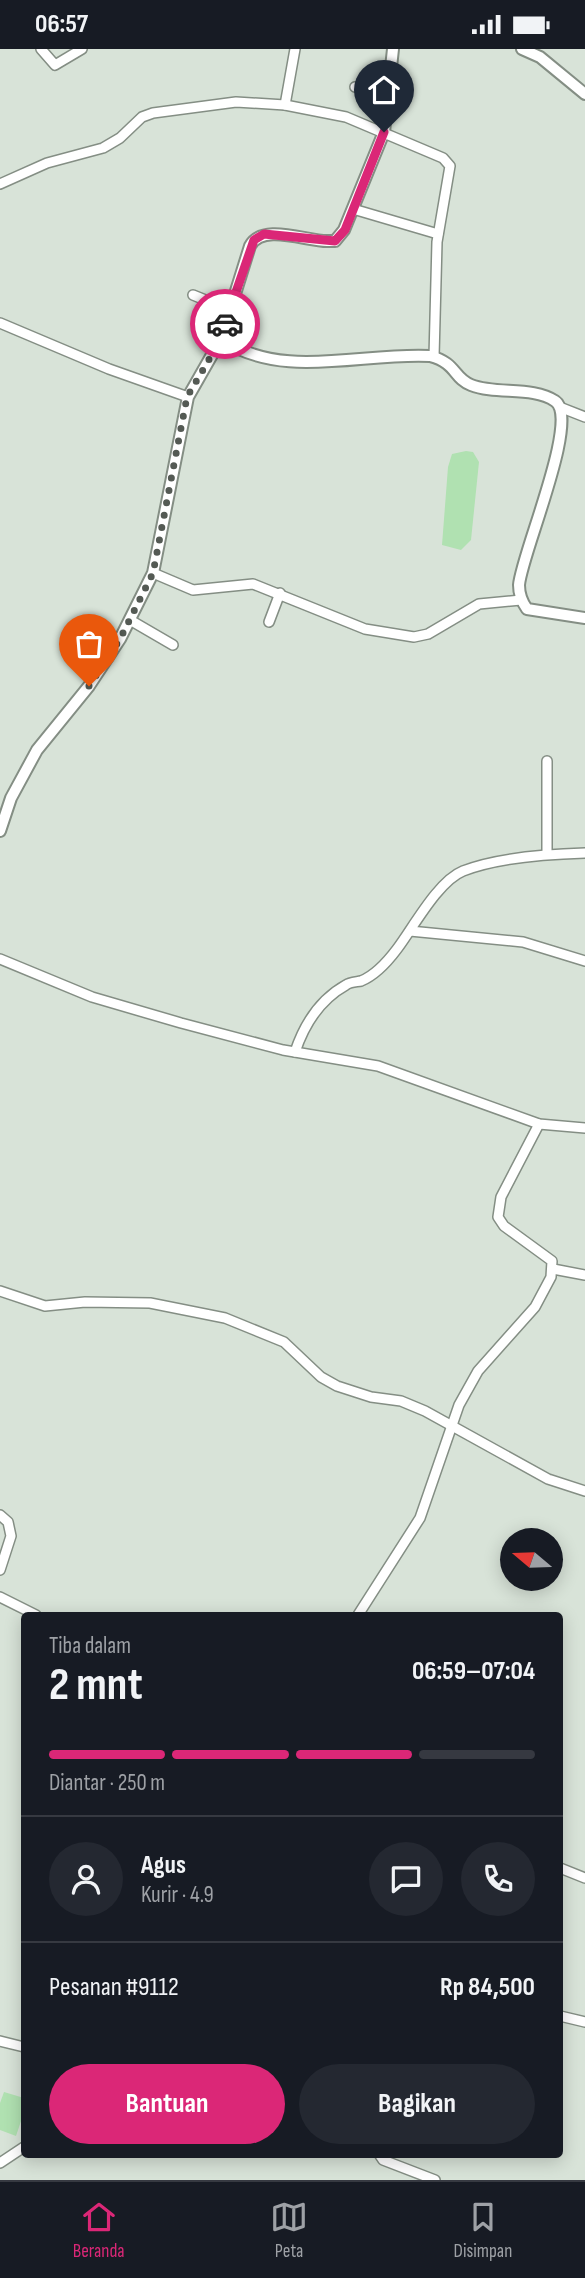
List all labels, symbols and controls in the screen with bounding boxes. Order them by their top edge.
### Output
text: 06:57 [35,9,88,40]
pin [354,60,414,132]
icon: home [365,71,403,109]
courier [190,289,260,359]
icon: car [206,305,244,343]
pin [59,614,119,686]
icon: bag [70,625,108,663]
north arrow [500,1528,564,1591]
map controls [500,1528,563,1591]
text: Tiba dalam [49,1632,131,1660]
text: 06:59–07:04 [412,1656,535,1687]
text: 2 mnt [49,1658,143,1713]
text: Diantar · 250 m [49,1769,165,1797]
button: person [49,1842,123,1916]
button: chat [369,1842,443,1916]
button: phone [461,1842,535,1916]
text: Agus [141,1850,186,1881]
text: Kurir · 4.9 [141,1881,214,1909]
text: Pesanan #9112 [49,1972,179,2003]
text: Rp 84,500 [440,1972,535,2003]
button: Bantuan [49,2064,285,2144]
button: Bagikan [299,2064,535,2144]
tab: Beranda [73,2198,125,2263]
tab: Peta [270,2198,308,2263]
tab: Disimpan [454,2198,512,2263]

